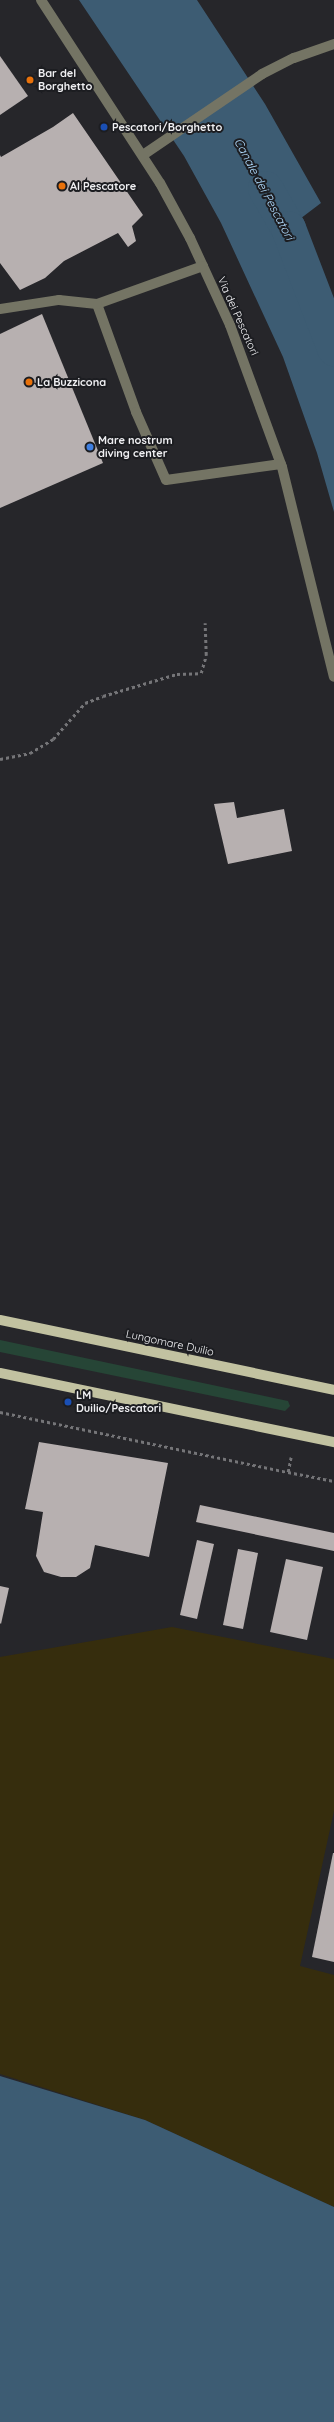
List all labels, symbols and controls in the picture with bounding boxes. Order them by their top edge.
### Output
place label: Bar del Borghetto [38,67,92,93]
marker: Bar del Borghetto [25,75,35,85]
place label: Pescatori/Borghetto [112,120,222,134]
marker: Pescatori/Borghetto [99,122,109,132]
water label: Canale dei Pescatori [231,136,297,242]
place label: Al Pescatore [70,179,136,193]
marker: Al Pescatore [57,181,67,191]
street label: Via dei Pescatori [215,275,261,357]
place label: La Buzzicona [37,375,106,389]
marker: La Buzzicona [24,377,34,387]
place label: Mare nostrum diving center [98,434,173,460]
marker: Mare nostrum diving center [85,442,95,452]
street label: Lungomare Duilio [125,1327,215,1359]
place label: LM Duilio/Pescatori [76,1389,161,1415]
marker: LM Duilio/Pescatori [63,1397,73,1407]

